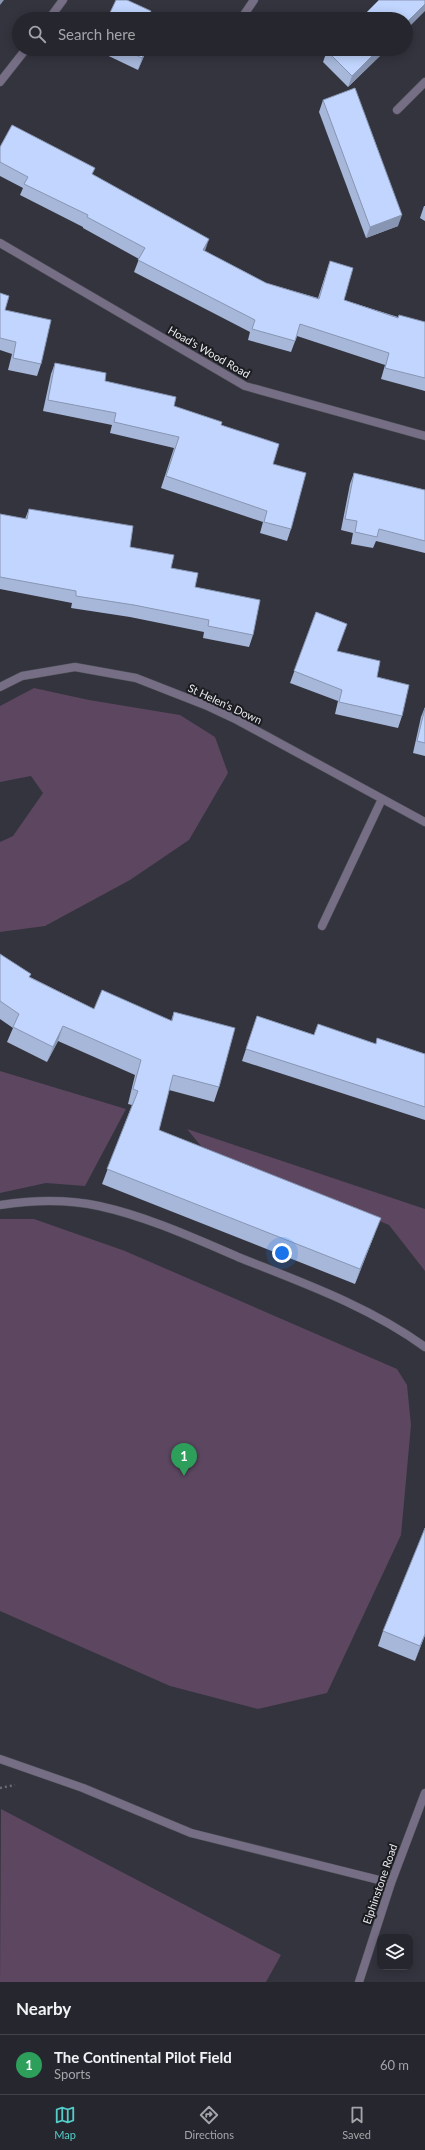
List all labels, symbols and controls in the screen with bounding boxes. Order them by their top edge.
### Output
search box [12,12,413,56]
icon: search [26,23,48,45]
text: Search here [58,25,135,43]
street label: Hoad's Wood Road [166,323,252,380]
street label: St Helen's Down [186,681,264,726]
your location [272,1243,292,1263]
pin: 1 [171,1443,197,1476]
street label: Elphinstone Road [360,1842,399,1926]
map controls [377,1934,413,1970]
button: layers [377,1934,413,1970]
text: Nearby [16,1998,71,2019]
text: The Continental Pilot Field [54,2048,232,2066]
text: 1 [25,2057,33,2073]
text: 60 m [380,2057,409,2073]
text: Sports [54,2066,91,2082]
tab: Map [54,2104,76,2141]
tab: Directions [184,2104,234,2141]
tab: Saved [342,2104,371,2141]

